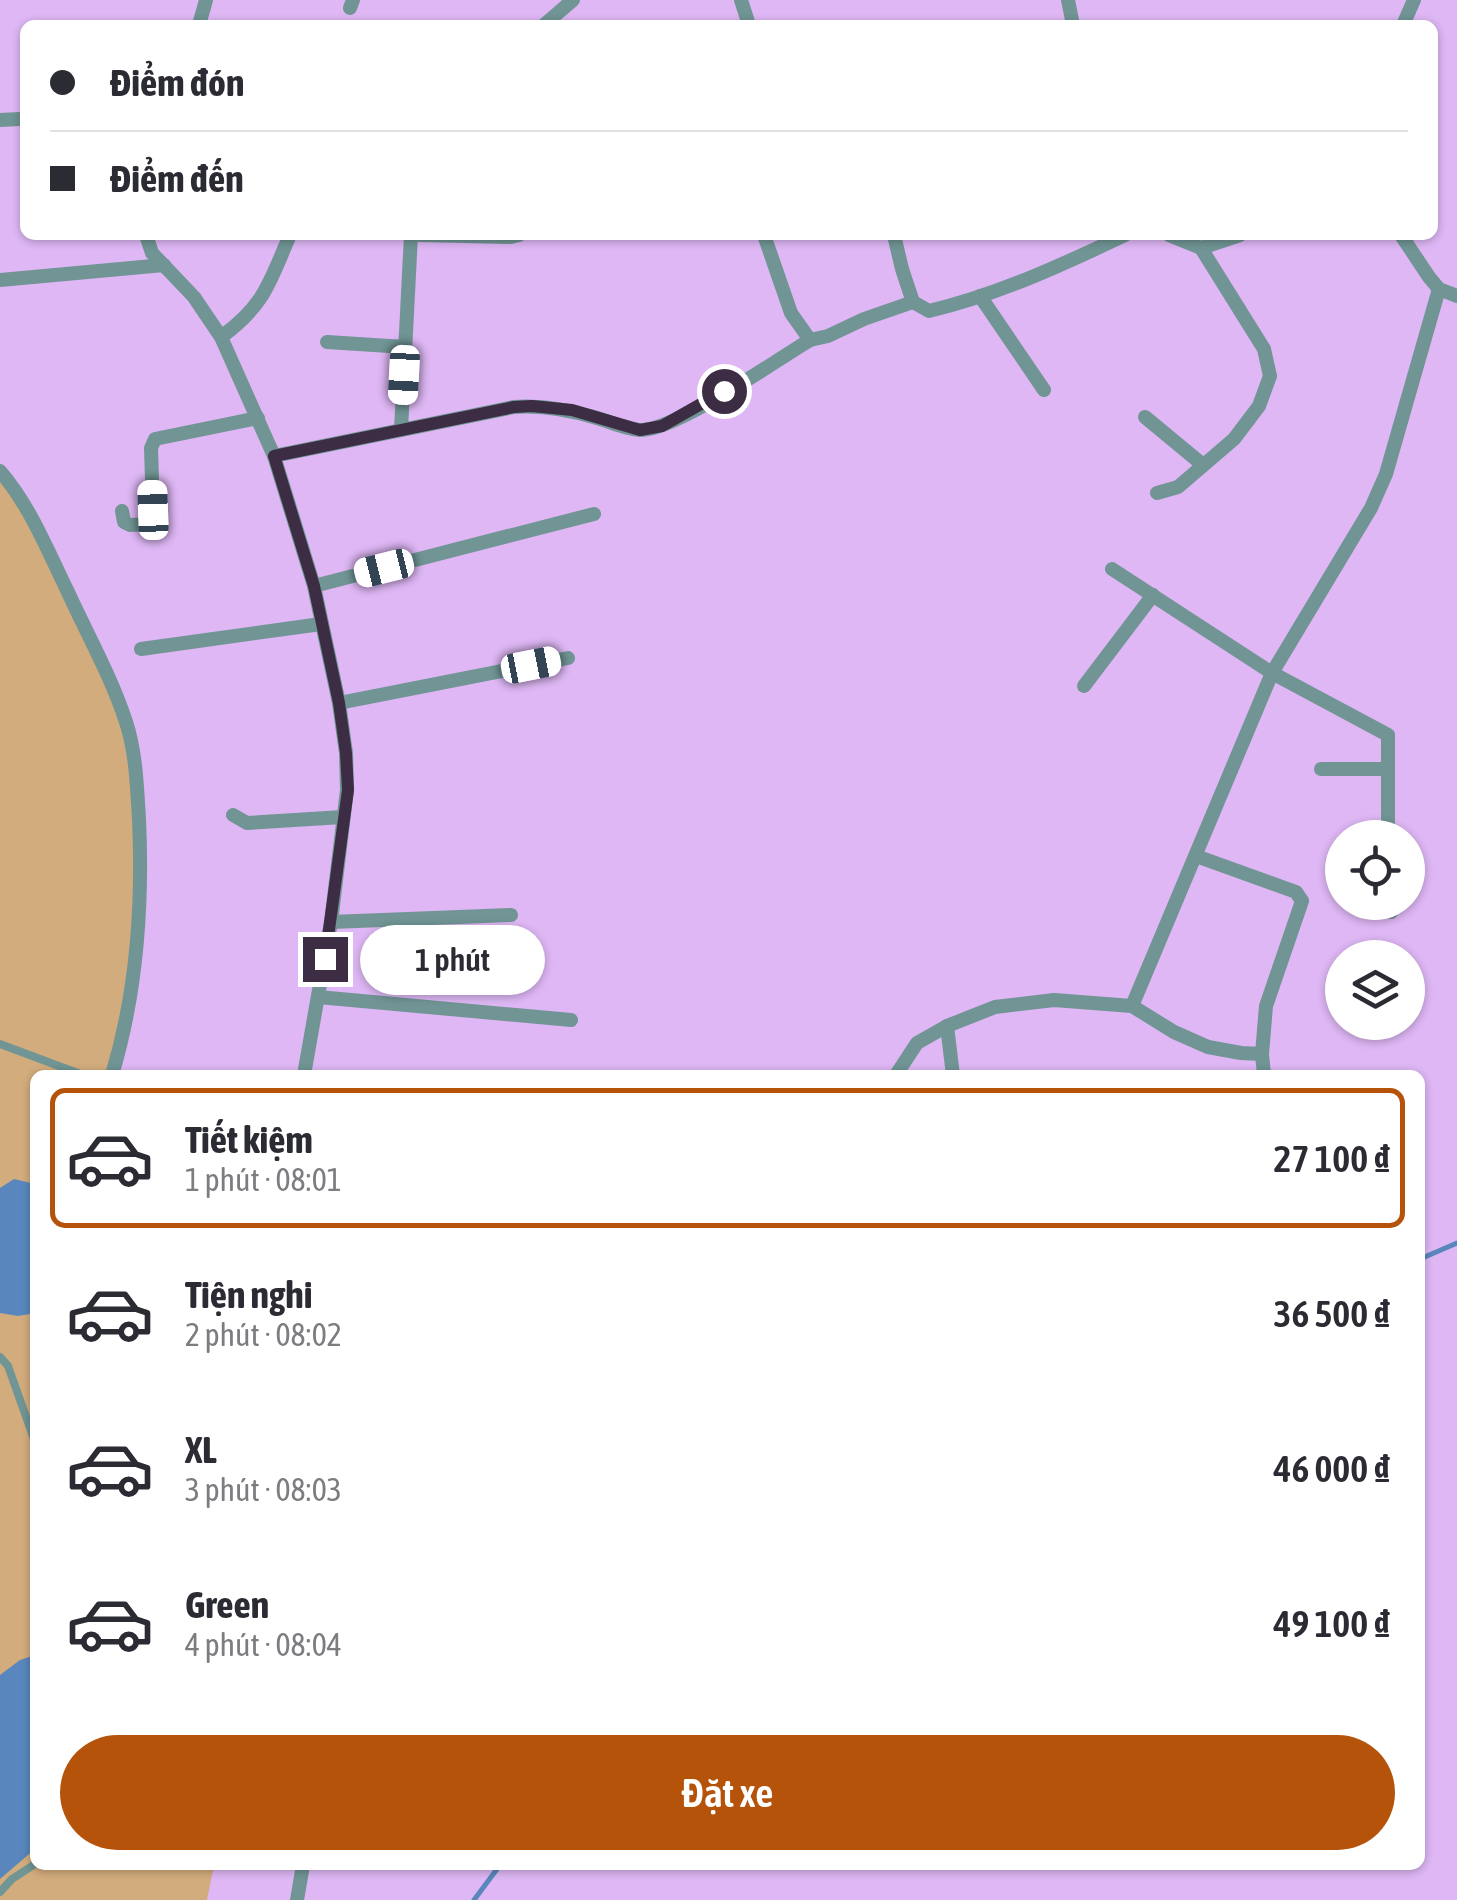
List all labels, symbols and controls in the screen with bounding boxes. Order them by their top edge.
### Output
text: Điểm đón [110,61,244,104]
text: Điểm đến [110,157,244,200]
car [387,344,421,406]
route start [702,369,747,414]
car [137,479,169,541]
car [351,546,417,590]
car [499,645,563,685]
map controls [1325,820,1425,1040]
button: locate [1325,820,1425,920]
callout: 1 phút [360,924,545,994]
route end [303,937,348,982]
button: layers [1325,940,1425,1040]
text: 1 phút [415,941,490,978]
icon: car [65,1113,155,1203]
text: Tiết kiệm [185,1118,313,1161]
text: 27 100 ₫ [1274,1137,1390,1180]
text: 1 phút · 08:01 [185,1161,342,1198]
icon: car [65,1268,155,1358]
text: Tiện nghi [185,1273,313,1316]
text: 36 500 ₫ [1274,1292,1390,1335]
text: 2 phút · 08:02 [185,1316,342,1353]
icon: car [65,1423,155,1513]
text: XL [185,1428,217,1471]
text: 46 000 ₫ [1274,1447,1390,1490]
text: 3 phút · 08:03 [185,1471,342,1508]
icon: car [65,1578,155,1668]
text: Green [185,1583,269,1626]
text: 49 100 ₫ [1274,1602,1390,1645]
text: 4 phút · 08:04 [185,1626,342,1663]
button: Đặt xe [60,1735,1395,1850]

